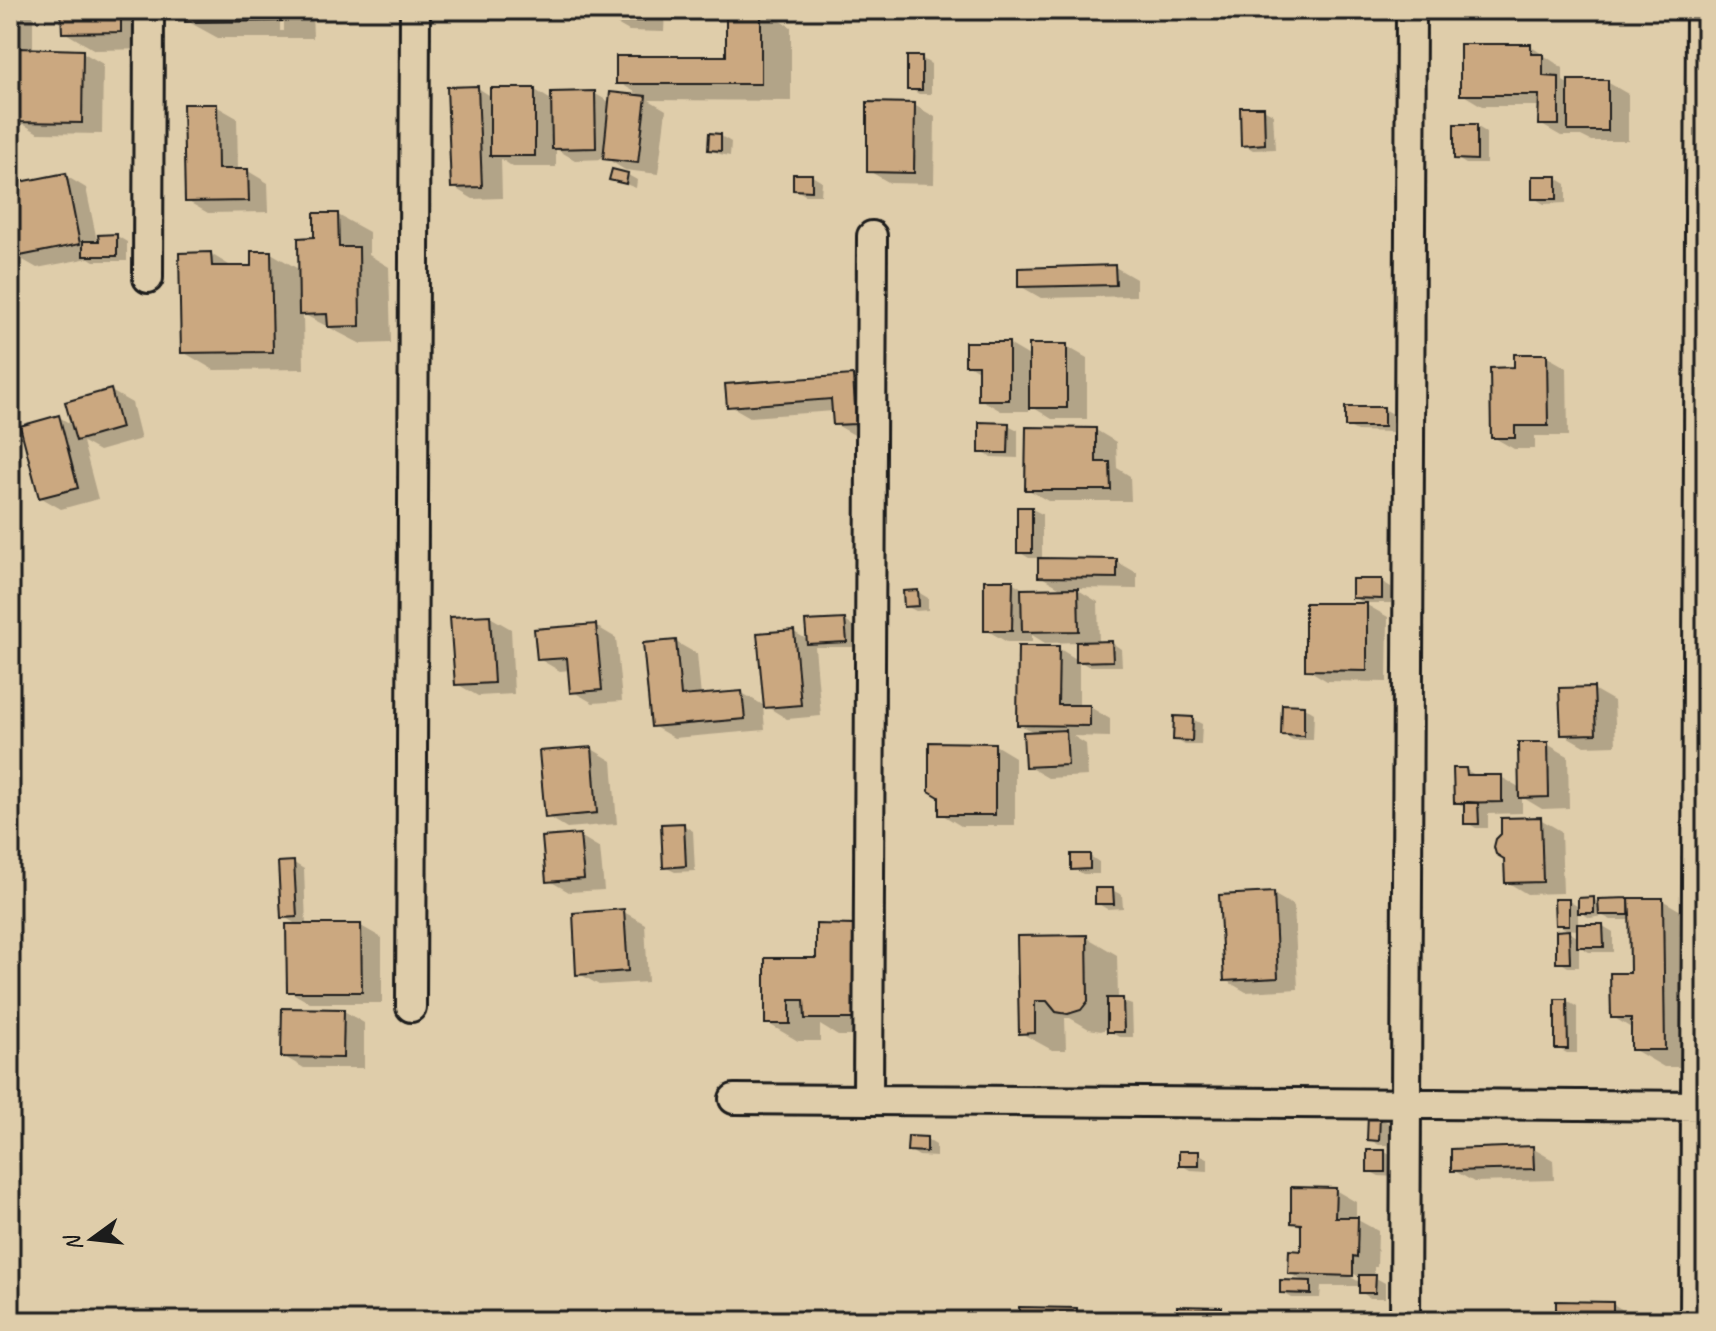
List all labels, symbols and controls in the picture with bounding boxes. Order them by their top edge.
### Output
north arrow [52,1199,132,1279]
text: N [57,1230,89,1254]

